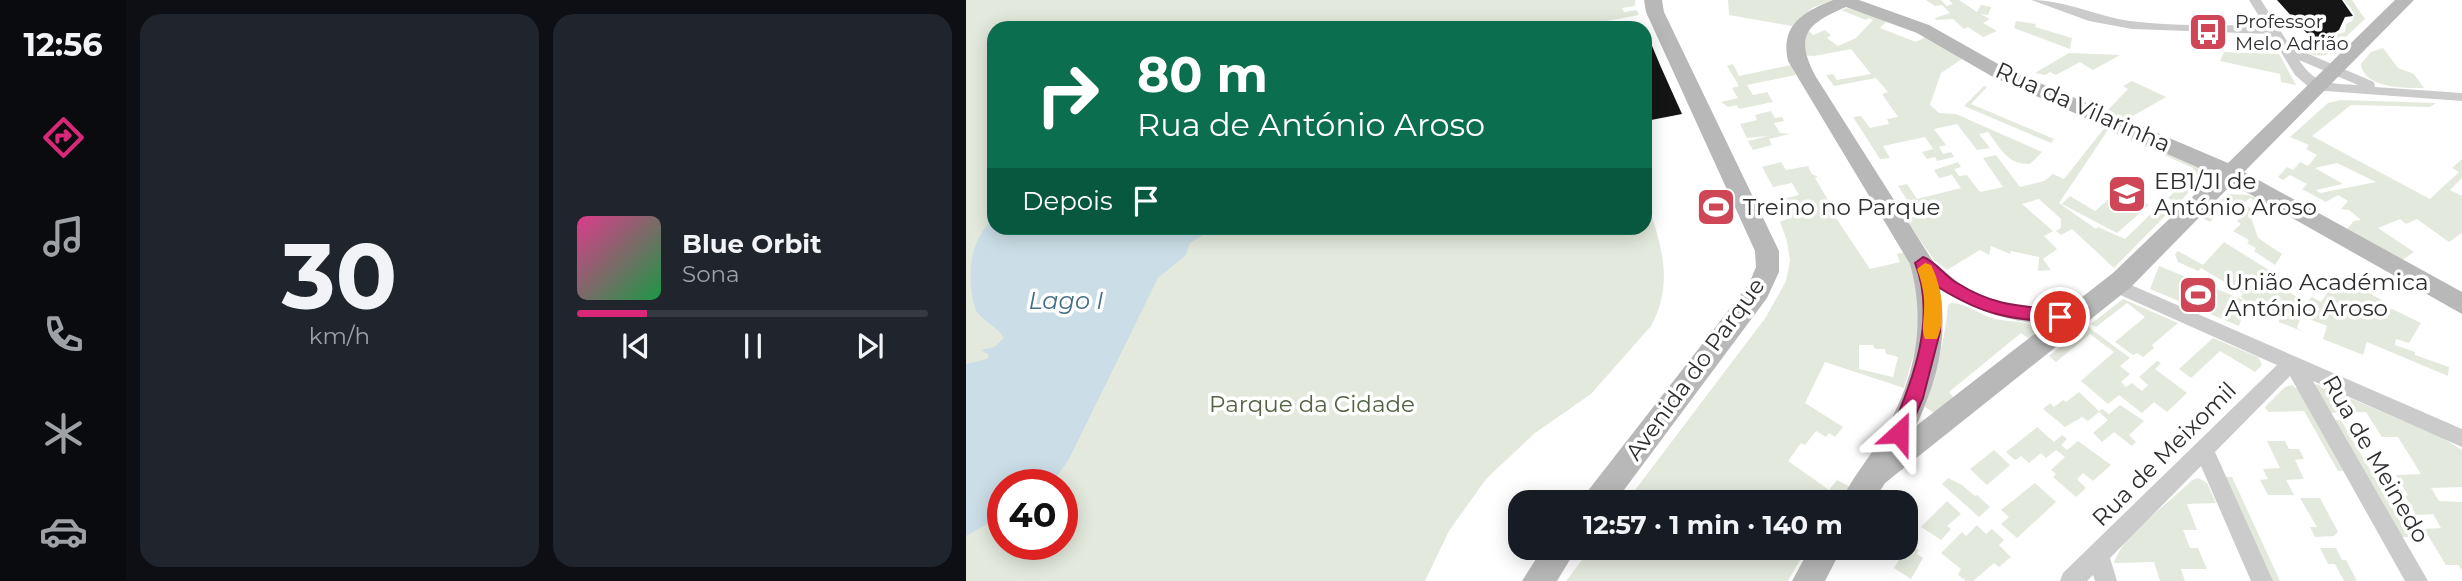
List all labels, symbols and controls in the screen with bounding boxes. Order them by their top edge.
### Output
place label: Professor Melo Adrião [2235,10,2349,55]
bus stop icon: Professor Melo Adrião [2187,11,2229,53]
text: 12:56 [23,25,103,64]
text: 80 m [1137,45,1268,104]
icon: right [1022,49,1113,140]
street label: Rua da Vilarinha [1991,56,2175,158]
text: Rua de António Aroso [1137,105,1485,144]
icon: directions [39,113,88,162]
place label: EB1/JI de António Aroso [2154,167,2317,221]
school or university icon: EB1/JI de António Aroso [2106,173,2148,215]
icon: arrive [1127,182,1165,220]
text: Depois [1022,185,1113,217]
sports icon: Treino no Parque [1695,186,1737,228]
place label: Treino no Parque [1743,193,1941,221]
icon: music [39,212,88,261]
text: 30 [282,221,397,332]
text: Blue Orbit [682,228,821,260]
text: Sona [682,260,740,288]
place label: União Académica António Aroso [2225,268,2428,322]
street label: Avenida do Parque [1619,272,1771,466]
sports icon: União Académica António Aroso [2177,274,2219,316]
water label: Lago I [1028,286,1104,315]
pin [2030,287,2090,347]
icon: arrive [2041,298,2079,336]
icon: phone [39,310,88,359]
text: km/h [309,322,370,350]
icon: previous [617,327,655,365]
icon: pause [734,327,772,365]
icon: next [851,327,889,365]
street label: Rua de Meinedo [2317,370,2435,548]
street label: Rua de Meixomil [2086,376,2242,532]
park label: Parque da Cidade [1209,390,1415,418]
position arrow [1862,396,1936,470]
icon: climate [39,409,88,458]
speed limit sign: 40 [987,469,1078,560]
icon: car [39,507,88,556]
text: 12:57 · 1 min · 140 m [1583,509,1843,541]

